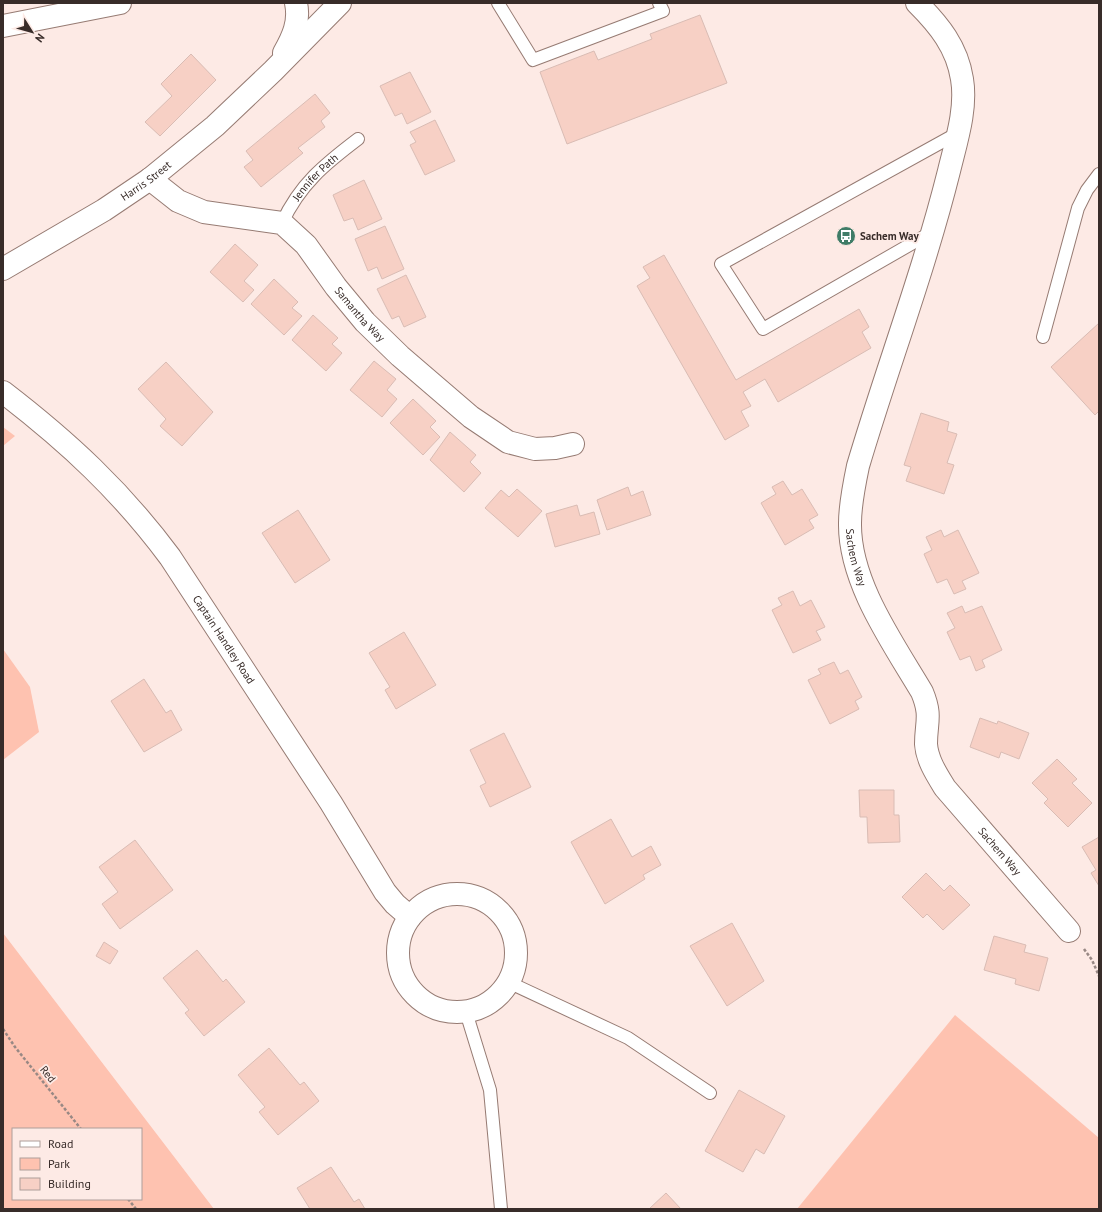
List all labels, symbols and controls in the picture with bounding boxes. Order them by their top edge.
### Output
north arrow [12,12,52,52]
text: N [32,31,48,45]
street label: Jennifer Path [289,150,341,204]
street label: Harris Street [118,158,174,204]
bus stop icon: Sachem Way [835,225,857,247]
place label: Sachem Way [860,229,919,243]
street label: Samantha Way [332,284,389,345]
street label: Sachem Way [843,528,870,589]
street label: Captain Handley Road [190,592,258,686]
street label: Sachem Way [975,824,1025,879]
street label: Red [37,1063,59,1085]
legend [12,1128,142,1200]
text: Road [48,1136,73,1151]
text: Park [48,1156,70,1171]
text: Building [48,1176,91,1191]

